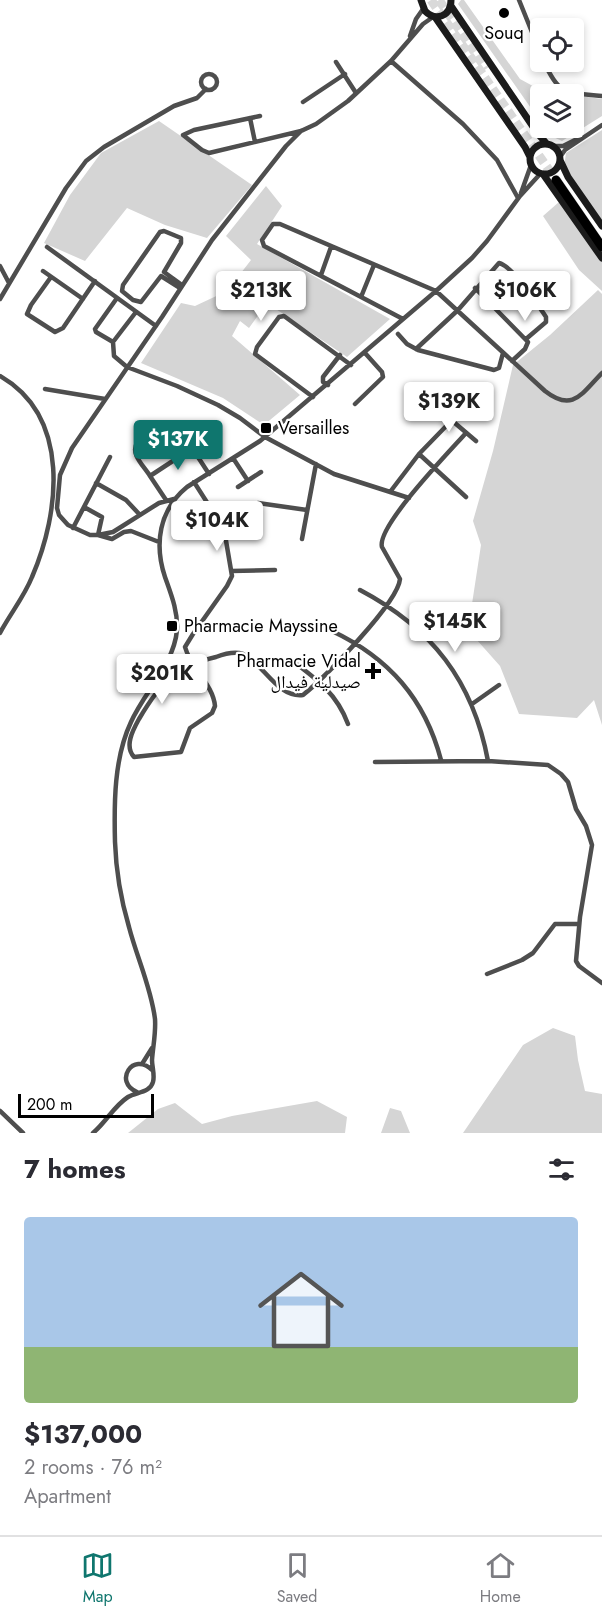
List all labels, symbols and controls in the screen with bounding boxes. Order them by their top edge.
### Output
marker: Souq [497,6,511,20]
map controls [530,18,584,138]
button: locate [530,18,584,72]
place label: Souq [484,20,524,46]
button: layers [530,84,584,138]
pin: $213K [219,271,303,322]
pin: $106K [483,271,567,322]
text: $213K [230,276,292,305]
text: $106K [493,276,557,305]
pin: $139K [407,382,491,433]
text: $139K [418,387,480,416]
place label: Versailles [278,415,349,441]
pin: $137K [136,420,220,471]
marker: Versailles [259,421,273,435]
text: $137K [148,425,208,454]
pin: $104K [175,501,259,552]
text: $104K [185,506,249,535]
pin: $145K [413,602,497,653]
text: $145K [423,607,487,636]
place label: Pharmacie Mayssine [184,613,338,639]
marker: Pharmacie Mayssine [165,619,179,633]
place label: Pharmacie Vidal صيدلية فيدال [237,648,361,695]
pin: $201K [120,654,204,705]
text: $201K [131,659,193,688]
marker: Pharmacie Vidal صيدلية فيدال [366,664,380,678]
scale bar [18,1091,154,1118]
text: 200 m [27,1093,73,1116]
text: 7 homes [24,1150,126,1188]
icon: filters [545,1153,578,1186]
icon: home [247,1256,355,1364]
text: $137,000 [24,1415,142,1453]
text: 2 rooms · 76 m² [24,1453,162,1482]
text: Apartment [24,1482,111,1511]
tab: Map [81,1549,114,1608]
tab: Saved [277,1549,317,1608]
tab: Home [480,1549,521,1608]

